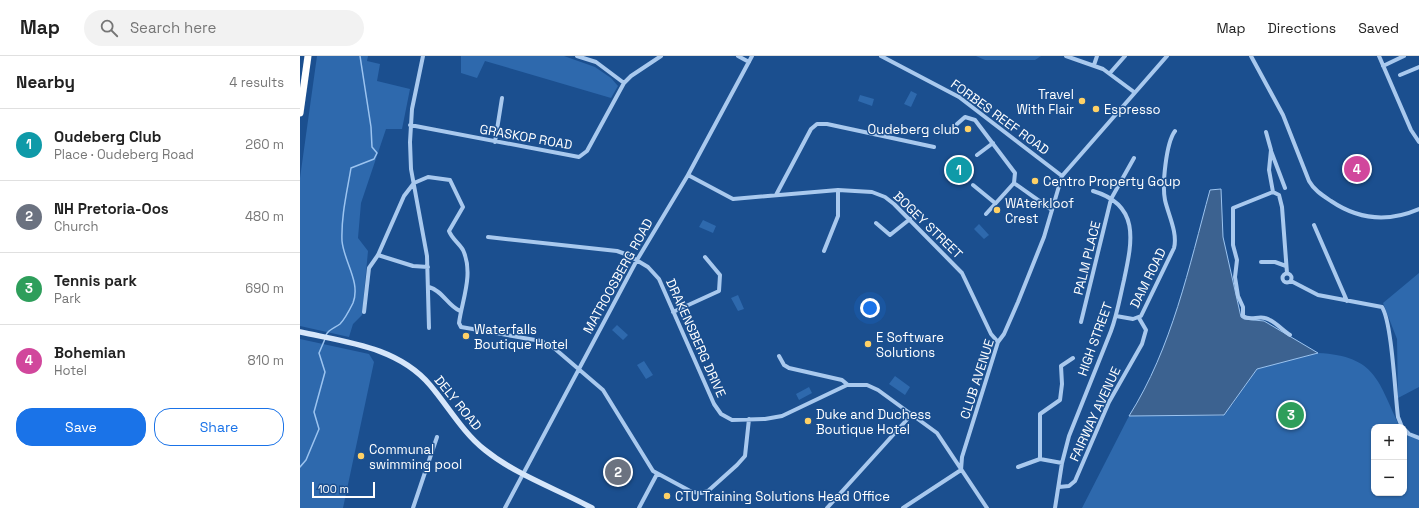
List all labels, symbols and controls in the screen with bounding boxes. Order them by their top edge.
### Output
search box [84,10,364,46]
text: Map [20,15,60,40]
icon: search [98,17,120,39]
text: Search here [130,18,216,37]
text: Map [1216,19,1246,37]
text: Directions [1268,19,1336,37]
text: Saved [1358,19,1399,37]
text: Nearby [16,71,75,93]
text: 4 results [229,74,284,91]
street label: FORBES REEF ROAD [947,75,1053,159]
place label: Travel With Flair [1016,86,1074,118]
marker: Travel With Flair [1077,96,1087,106]
place label: Espresso [1104,101,1161,118]
marker: Espresso [1091,104,1101,114]
street label: GRASKOP ROAD [478,120,574,154]
place label: Oudeberg club [868,121,960,138]
marker: Oudeberg club [963,124,973,134]
text: Oudeberg Club [54,127,161,146]
text: 1 [26,136,32,153]
text: 260 m [245,136,284,153]
text: Place · Oudeberg Road [54,146,194,163]
pin: 4 [1344,154,1370,184]
pin: 1 [946,155,972,185]
place label: Centro Property Goup [1043,173,1181,190]
marker: Centro Property Goup [1030,176,1040,186]
street label: BOGEY STREET [890,188,967,263]
place label: WAterkloof Crest [1005,195,1074,227]
text: NH Pretoria-Oos [54,199,169,218]
marker: WAterkloof Crest [992,205,1002,215]
text: 2 [25,208,33,225]
text: 480 m [245,208,284,225]
street label: MATROOSBERG ROAD [579,215,657,337]
text: Church [54,218,99,235]
street label: PALM PLACE [1070,219,1104,297]
street label: DAM ROAD [1126,245,1170,311]
text: Tennis park [54,271,137,290]
street label: DRAKENSBERG DRIVE [662,276,730,400]
text: 3 [25,280,33,297]
text: 690 m [245,280,284,297]
text: Park [54,290,81,307]
your location [860,298,880,318]
street label: HIGH STREET [1074,299,1116,378]
place label: Waterfalls Boutique Hotel [474,321,568,353]
place label: E Software Solutions [876,329,944,361]
marker: Waterfalls Boutique Hotel [461,331,471,341]
street label: CLUB AVENUE [956,337,998,421]
marker: E Software Solutions [863,339,873,349]
text: Bohemian [54,343,126,362]
text: 4 [25,352,33,369]
text: 810 m [248,352,284,369]
text: Hotel [54,362,87,379]
street label: FAIRWAY AVENUE [1066,364,1124,464]
street label: DELY ROAD [431,372,485,434]
pin: 3 [1278,400,1304,430]
place label: Duke and Duchess Boutique Hotel [816,406,931,438]
button: Save [16,408,146,446]
button: Share [154,408,284,446]
marker: Duke and Duchess Boutique Hotel [803,416,813,426]
map controls [1371,424,1407,496]
button: + [1371,424,1407,460]
place label: Communal swimming pool [369,441,462,473]
marker: Communal swimming pool [356,451,366,461]
pin: 2 [605,457,631,487]
button: − [1371,460,1407,496]
scale bar [312,480,375,499]
text: 100 m [318,482,349,496]
place label: CTU Training Solutions Head Office [675,488,890,505]
marker: CTU Training Solutions Head Office [662,491,672,501]

